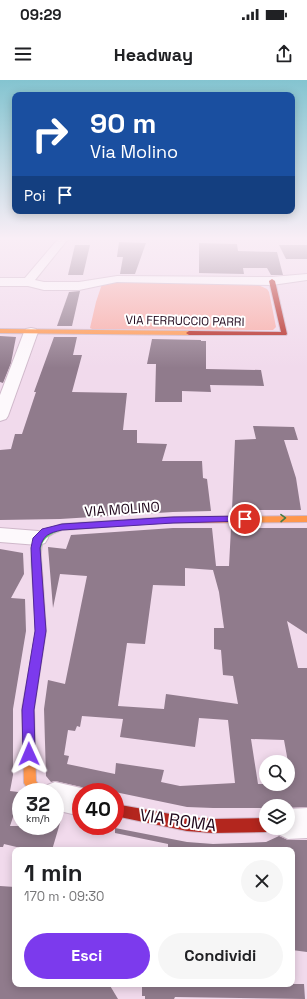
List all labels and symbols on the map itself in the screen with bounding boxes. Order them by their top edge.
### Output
street label: VIA FERRUCCIO PARRI [125,312,245,330]
street label: VIA MOLINO [84,497,160,521]
pin [228,502,262,536]
one-way arrow [280,514,286,522]
position arrow [8,733,50,775]
speed limit sign: 40 [72,783,124,835]
street label: VIA ROMA [138,804,218,836]

